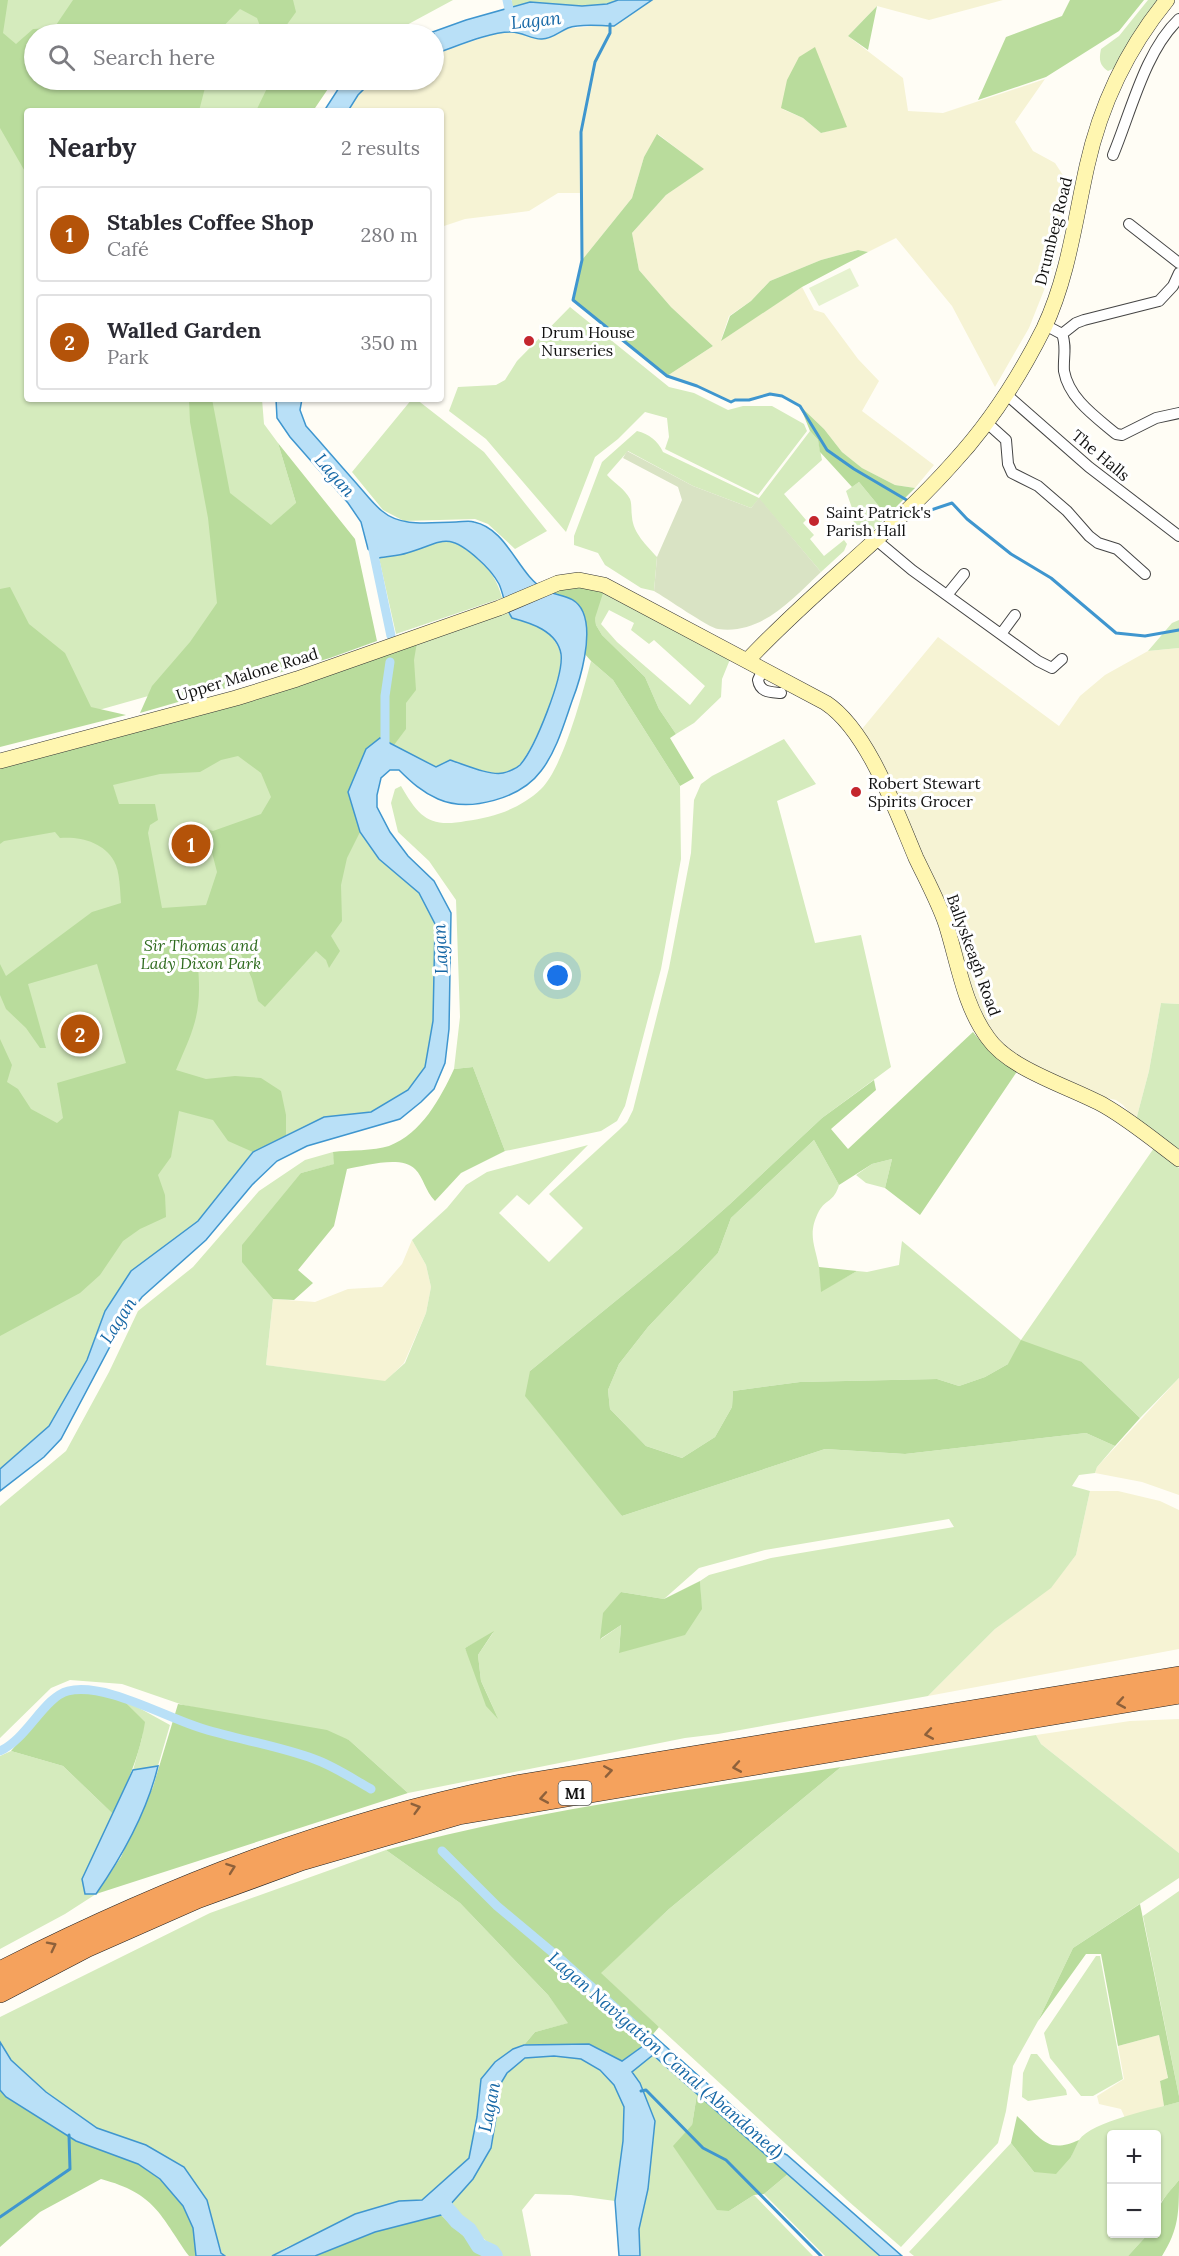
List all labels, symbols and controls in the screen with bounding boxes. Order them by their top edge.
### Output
water label: Lagan [510,6,562,34]
search box [24,24,444,90]
icon: search [45,41,78,74]
text: Search here [93,43,215,71]
text: Nearby [48,131,136,164]
text: 2 results [341,135,420,160]
street label: Drumbeg Road [1030,174,1076,287]
text: Stables Coffee Shop [107,208,314,236]
text: 1 [65,222,74,247]
text: 280 m [360,222,418,247]
text: Café [107,236,149,261]
text: Walled Garden [107,316,261,344]
place label: Drum House Nurseries [541,322,635,360]
text: 2 [64,330,75,355]
text: 350 m [360,330,418,355]
marker: Drum House Nurseries [522,334,536,348]
text: Park [107,344,149,369]
street label: The Halls [1068,425,1134,485]
water label: Lagan [310,448,360,502]
place label: Saint Patrick's Parish Hall [826,502,931,540]
marker: Saint Patrick's Parish Hall [807,514,821,528]
street label: Upper Malone Road [174,643,321,705]
place label: Robert Stewart Spirits Grocer [868,773,981,811]
marker: Robert Stewart Spirits Grocer [849,785,863,799]
pin: 1 [172,822,210,866]
street label: Ballyskeagh Road [943,891,1005,1019]
water label: Lagan [427,923,453,975]
park label: Sir Thomas and Lady Dixon Park [141,935,261,973]
your location [543,961,572,990]
pin: 2 [60,1012,100,1056]
water label: Lagan [95,1293,141,1347]
one-way arrow [1117,1696,1127,1709]
one-way arrow [924,1727,934,1740]
one-way arrow [732,1760,742,1773]
one-way arrow [602,1765,612,1778]
road number: M1 [558,1781,592,1805]
one-way arrow [539,1791,549,1804]
one-way arrow [411,1803,421,1815]
one-way arrow [225,1863,236,1875]
one-way arrow [46,1941,57,1953]
water label: Lagan Navigation Canal (Abandoned) [544,1946,788,2164]
water label: Lagan [473,2080,505,2134]
map controls [1107,2130,1161,2238]
button: + [1107,2130,1161,2184]
button: − [1107,2184,1161,2238]

